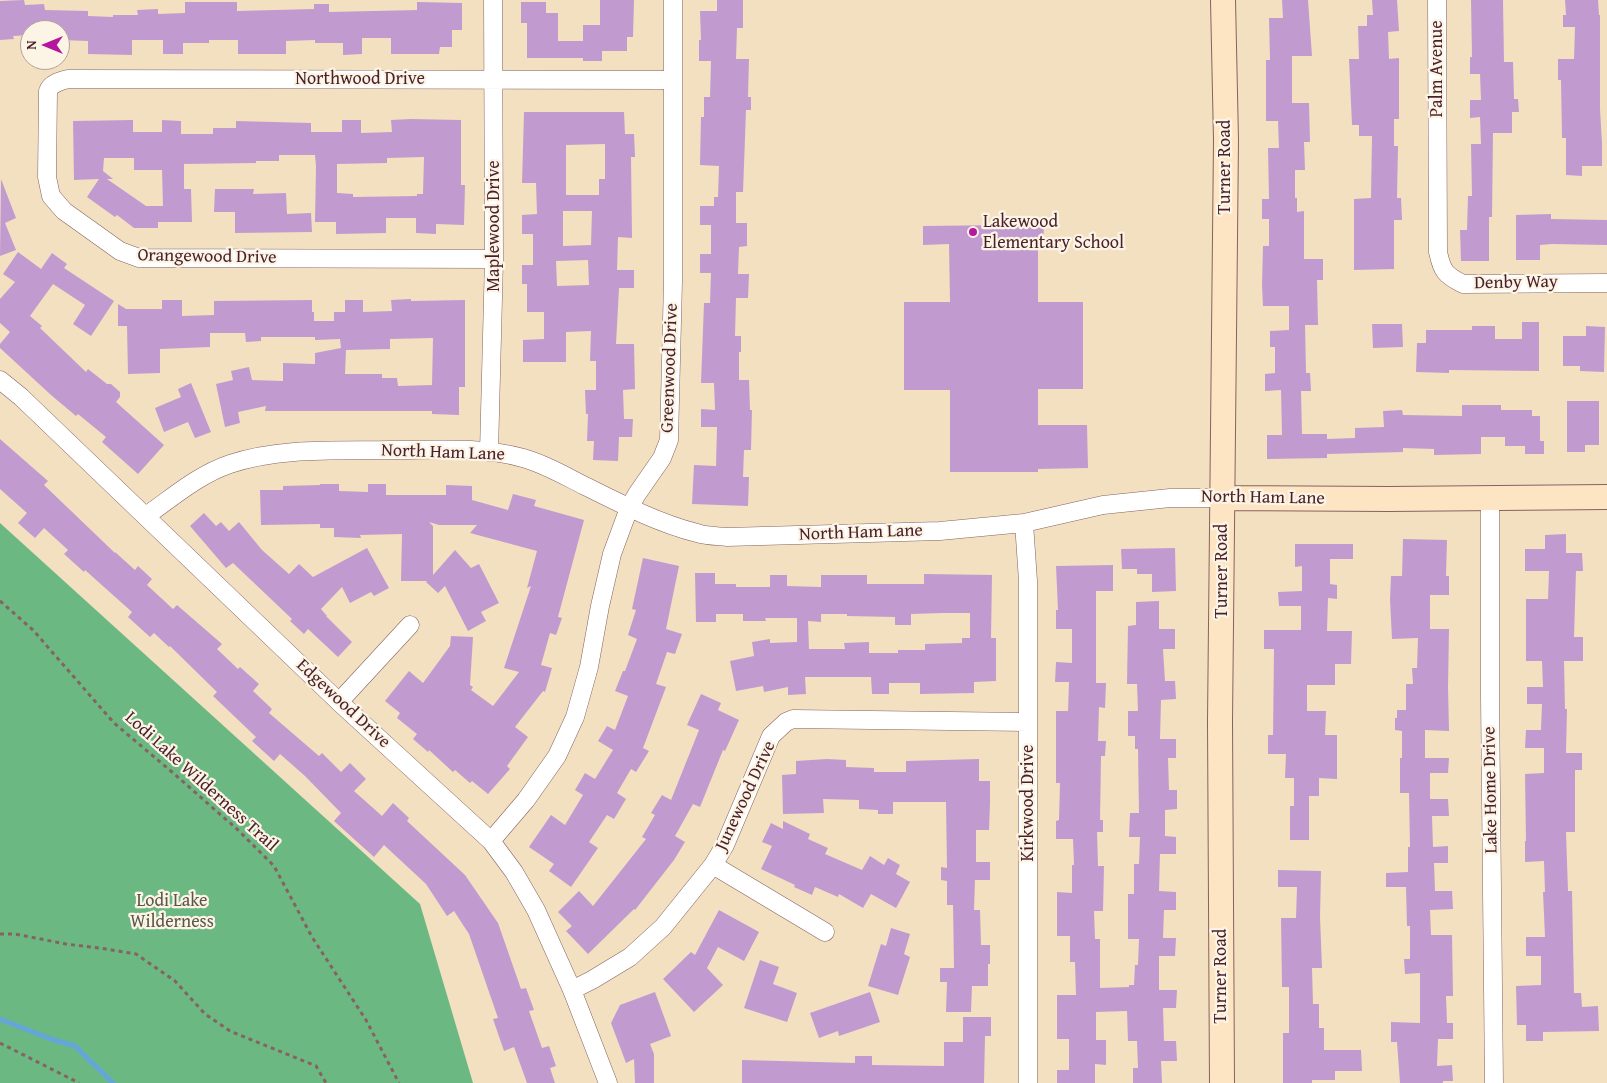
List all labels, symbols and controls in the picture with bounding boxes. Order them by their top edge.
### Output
north arrow [20,20,70,70]
street label: Palm Avenue [1426,20,1448,118]
text: N [21,40,41,50]
street label: Northwood Drive [295,68,425,90]
street label: Turner Road [1214,120,1236,214]
street label: Maplewood Drive [483,160,505,292]
place label: Lakewood Elementary School [983,211,1124,253]
marker: Lakewood Elementary School [967,226,979,238]
street label: Orangewood Drive [137,245,277,269]
street label: Denby Way [1474,271,1558,295]
street label: Greenwood Drive [657,303,683,433]
street label: North Ham Lane [381,440,505,466]
street label: North Ham Lane [1201,486,1325,510]
street label: North Ham Lane [799,520,923,546]
street label: Turner Road [1211,524,1233,618]
street label: Edgewood Drive [291,655,395,753]
street label: Lodi Lake Wilderness Trail [120,708,282,856]
street label: Lake Home Drive [1479,726,1503,854]
street label: Junewood Drive [711,738,781,854]
street label: Kirkwood Drive [1017,744,1039,862]
park label: Lodi Lake Wilderness [130,890,214,932]
street label: Turner Road [1210,929,1232,1023]

